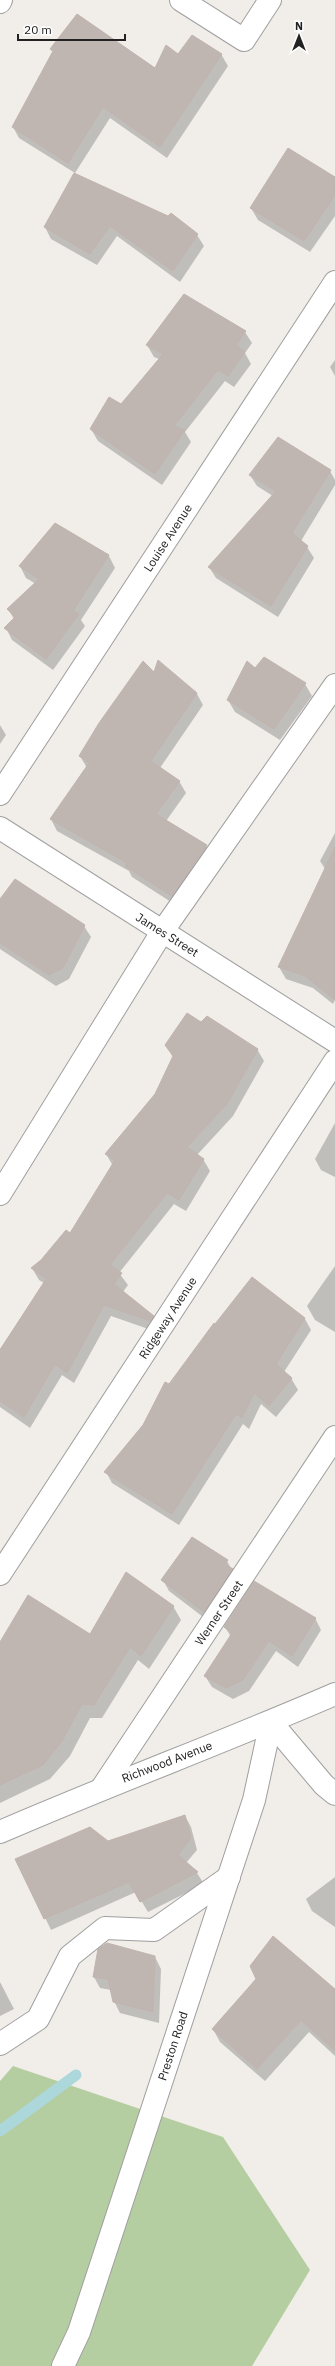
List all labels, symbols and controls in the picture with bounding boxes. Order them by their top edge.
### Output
scale bar [18,16,125,42]
north arrow [279,16,319,56]
text: N [295,19,303,33]
text: 20 m [24,22,52,37]
street label: Louise Avenue [140,501,195,574]
street label: James Street [133,909,201,960]
street label: Ridgeway Avenue [135,1274,200,1362]
street label: Werner Street [191,1577,246,1648]
street label: Richwood Avenue [119,1737,215,1786]
street label: Preston Road [154,2009,191,2082]

